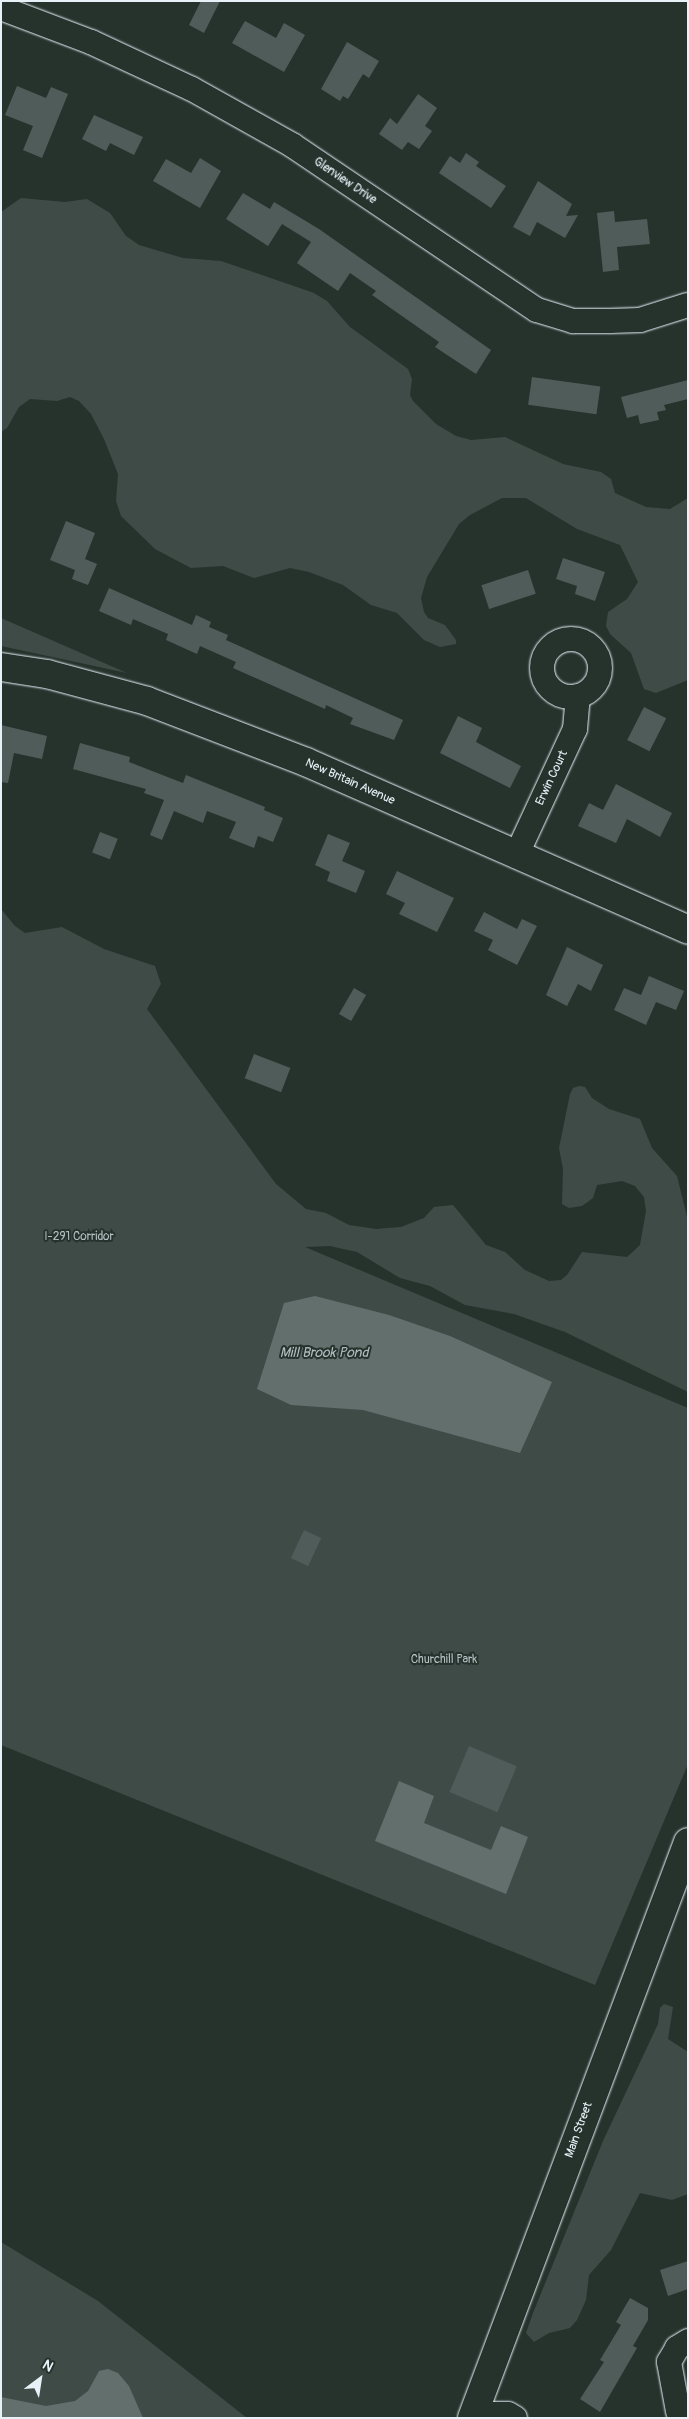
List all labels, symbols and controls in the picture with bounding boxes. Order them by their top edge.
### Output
street label: Glenview Drive [311,155,379,207]
street label: Erwin Court [533,748,571,808]
street label: New Britain Avenue [303,756,397,808]
park label: I-291 Corridor [44,1230,114,1244]
water label: Mill Brook Pond [280,1345,368,1361]
park label: Churchill Park [411,1653,477,1667]
street label: Main Street [562,2100,596,2160]
north arrow [15,2354,65,2404]
text: N [40,2356,56,2375]

